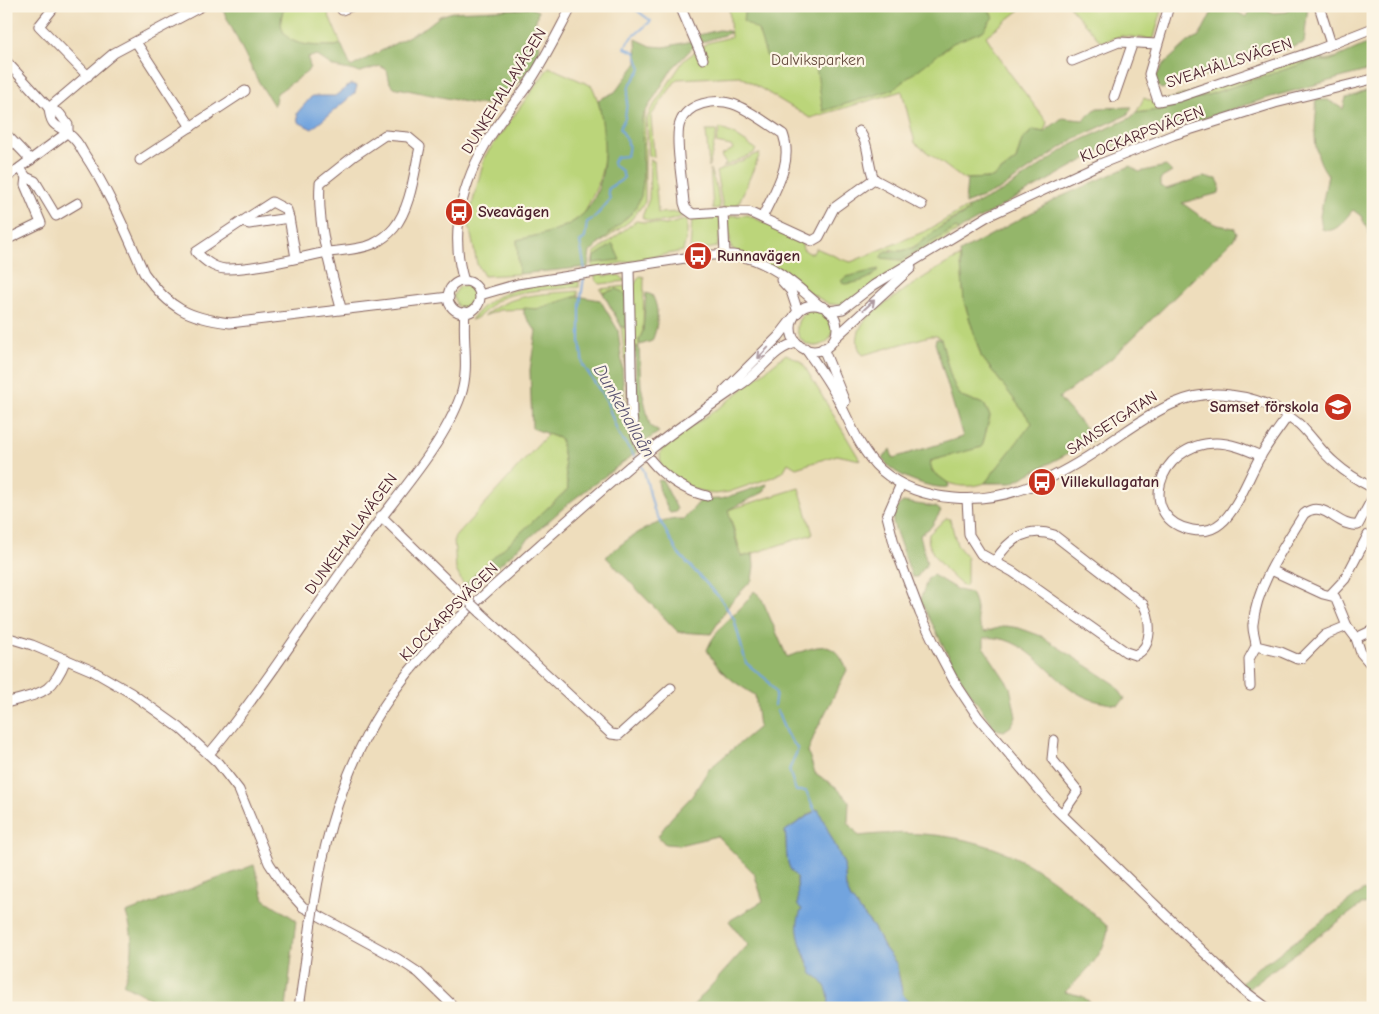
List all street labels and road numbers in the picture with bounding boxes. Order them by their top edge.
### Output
street label: DUNKEHALLAVÄGEN [458,25,550,157]
street label: SVEAHÄLLSVÄGEN [1164,34,1294,92]
street label: KLOCKARPSVÄGEN [1077,102,1207,166]
street label: SAMSETGATAN [1064,387,1160,459]
street label: DUNKEHALLAVÄGEN [301,470,401,598]
street label: KLOCKARPSVÄGEN [396,559,502,665]

